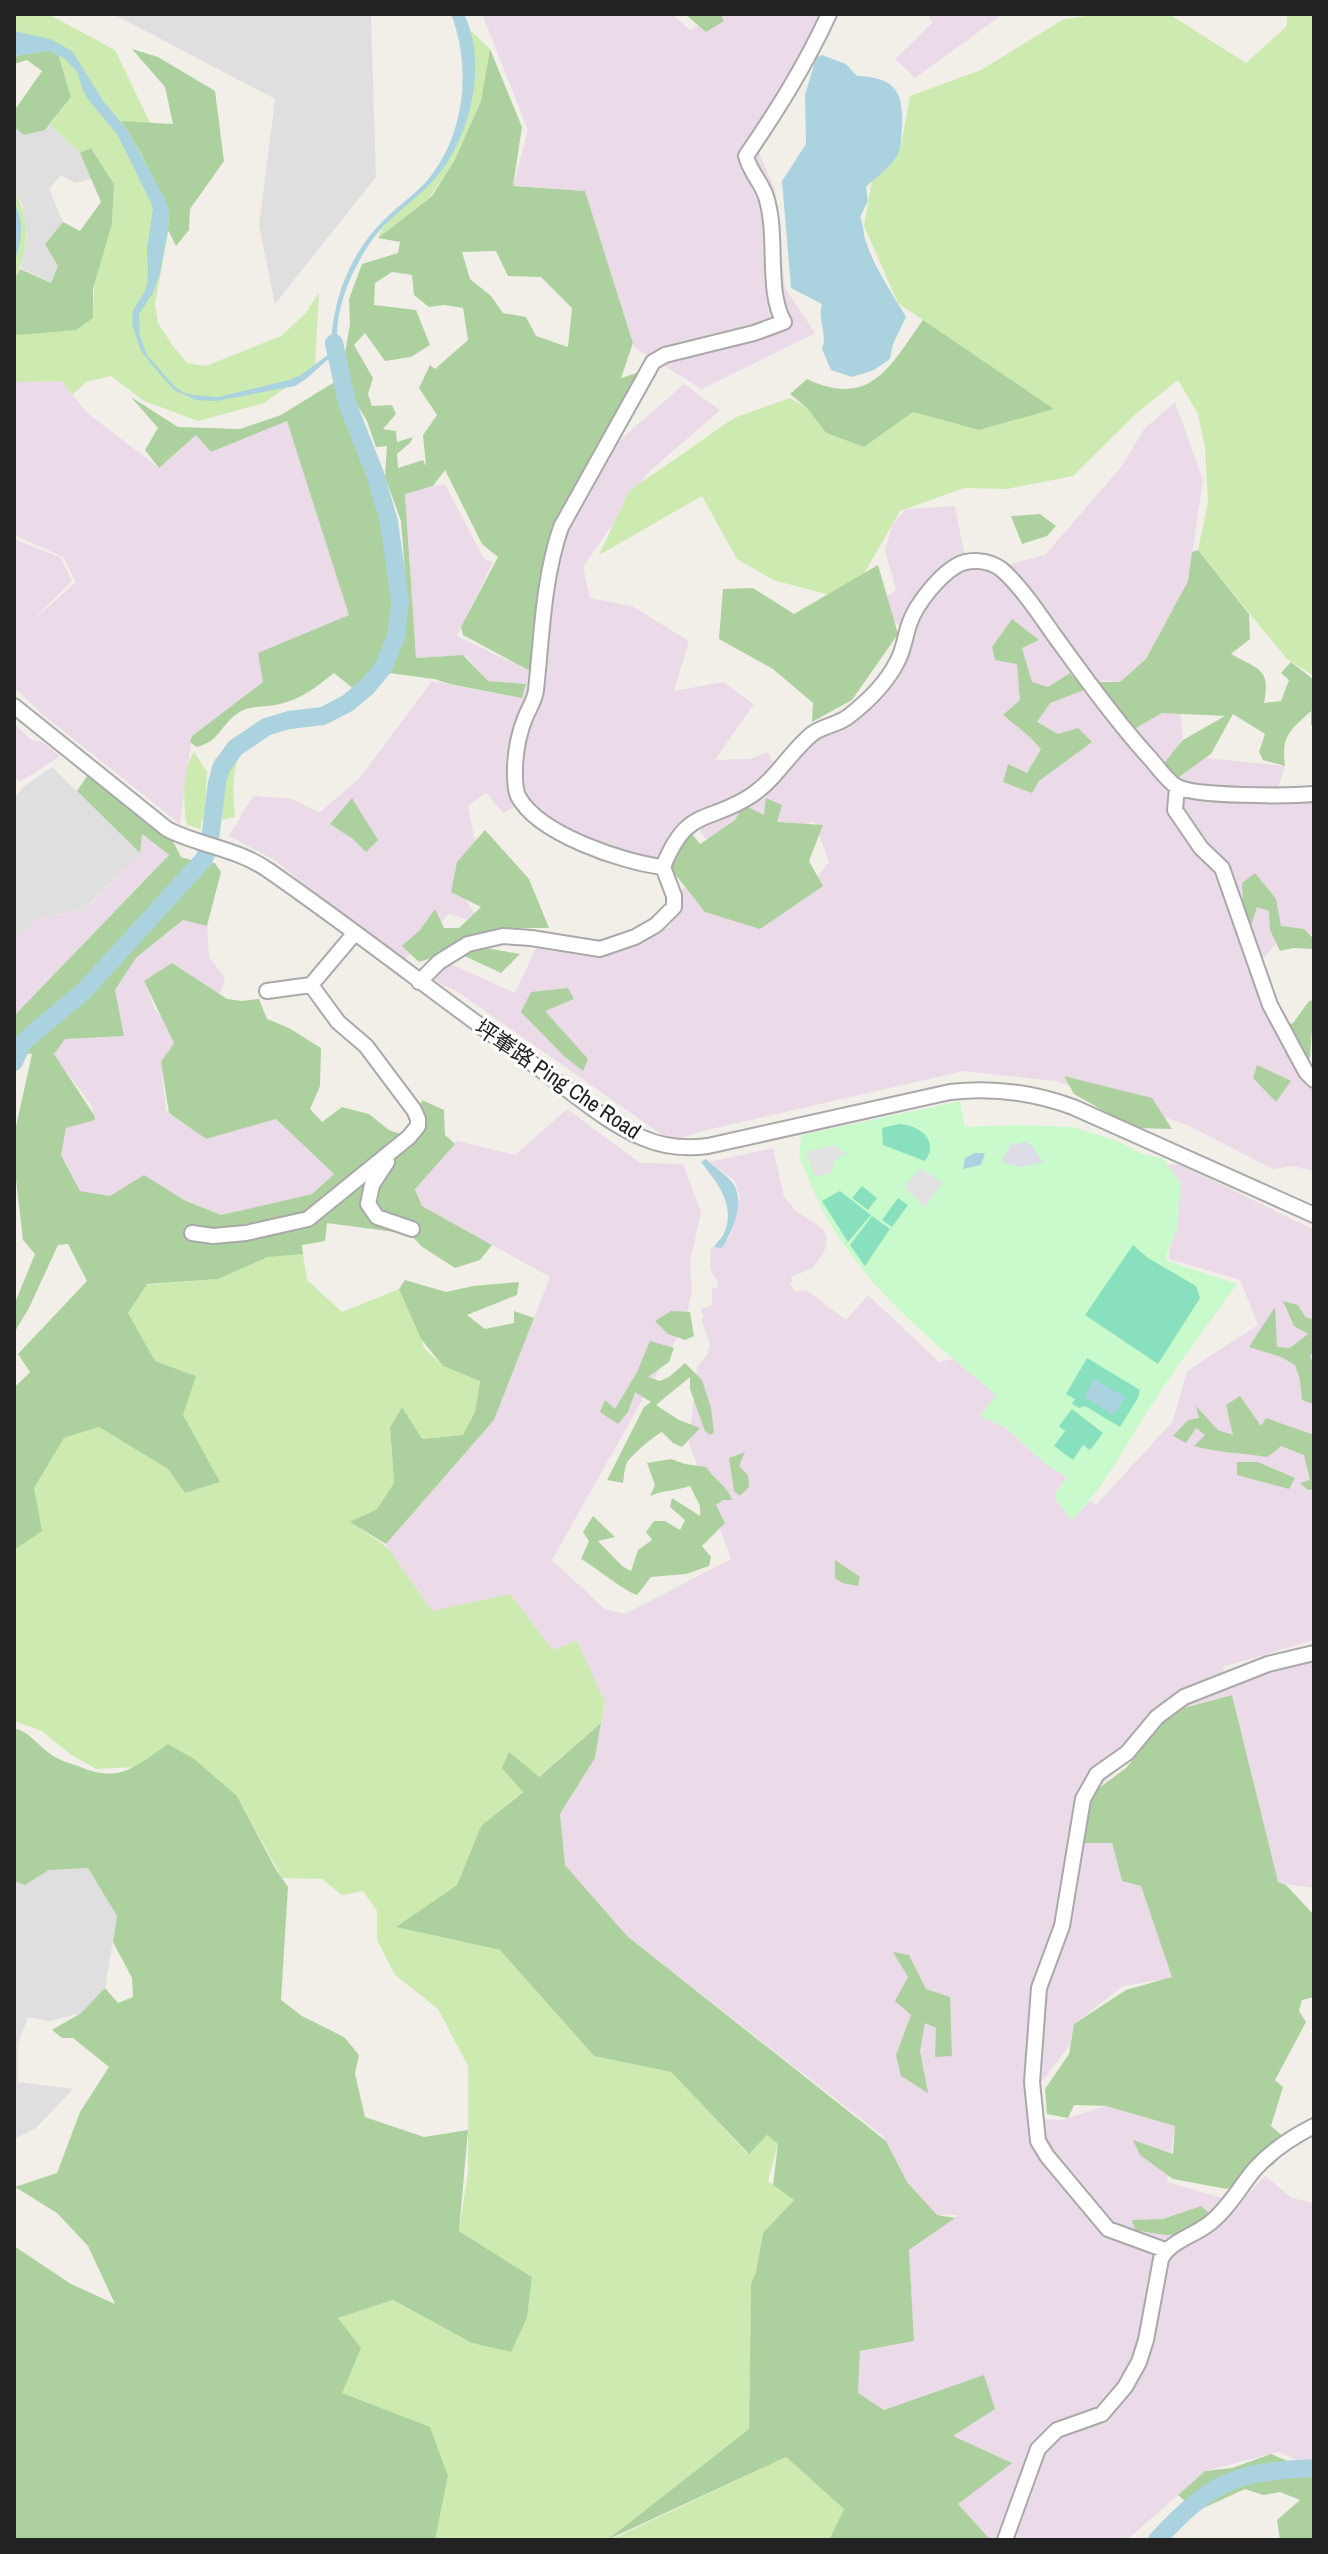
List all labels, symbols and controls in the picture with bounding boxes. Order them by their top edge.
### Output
street label: 坪輋路 Ping Che Road [469,1012,647,1146]

